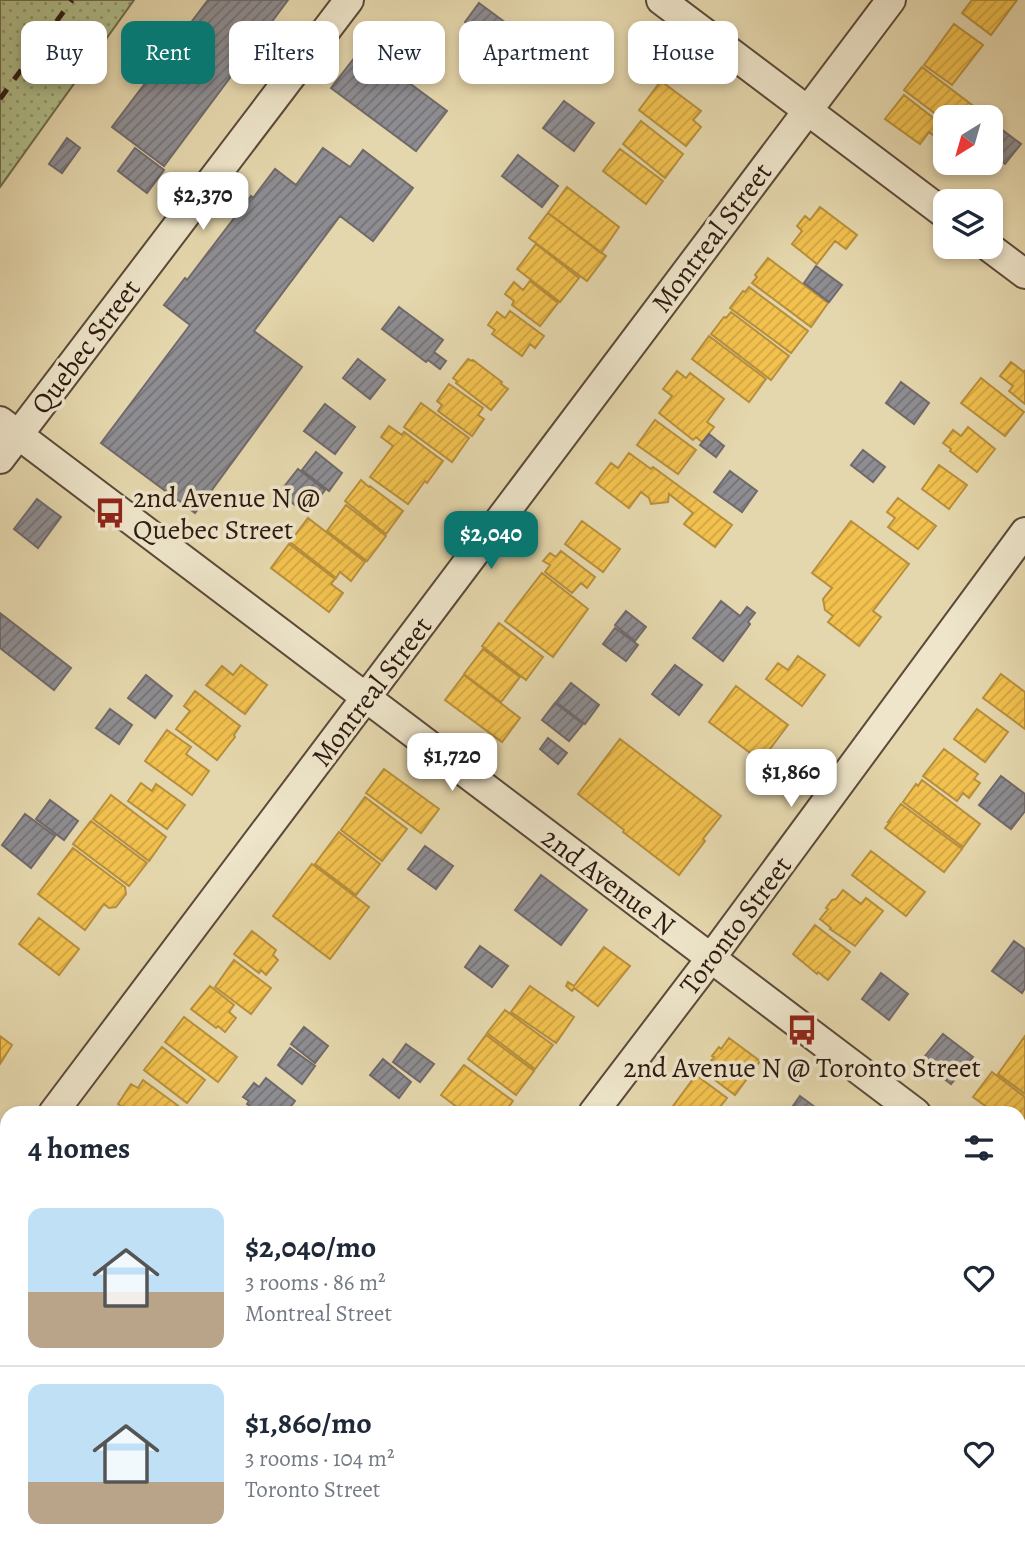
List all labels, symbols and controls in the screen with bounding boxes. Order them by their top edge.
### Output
chip: Buy [21,21,107,84]
chip: Rent [121,21,215,84]
chip: Filters [229,21,339,84]
chip: New [353,21,445,84]
chip: Apartment [459,21,614,84]
chip: House [628,21,738,84]
north arrow [933,105,1003,175]
map controls [933,105,1003,259]
street label: Montreal Street [643,155,781,320]
pin: $2,370 [146,173,260,232]
text: $2,370 [173,179,233,210]
button: layers [933,189,1003,259]
street label: Quebec Street [22,271,149,422]
place label: 2nd Avenue N @ Quebec Street [133,479,320,549]
bus stop icon: 2nd Avenue N @ Quebec Street [93,496,127,530]
pin: $2,040 [434,512,548,571]
text: $2,040 [460,518,522,549]
street label: Montreal Street [303,609,441,774]
pin: $1,720 [395,734,509,793]
text: $1,720 [423,740,481,771]
pin: $1,860 [734,750,848,809]
text: $1,860 [762,756,820,787]
street label: 2nd Avenue N [534,819,683,945]
street label: Toronto Street [671,848,801,1003]
bus stop icon: 2nd Avenue N @ Toronto Street [785,1013,819,1047]
place label: 2nd Avenue N @ Toronto Street [623,1049,981,1087]
text: 4 homes [28,1128,130,1168]
icon: filters [960,1129,998,1167]
text: $2,040/mo [245,1227,376,1267]
icon: home [84,1236,168,1320]
icon: heart [960,1259,998,1297]
text: 3 rooms · 86 m² [245,1267,386,1298]
text: Montreal Street [245,1298,392,1329]
text: $1,860/mo [245,1403,372,1443]
icon: home [84,1412,168,1496]
icon: heart [960,1435,998,1473]
text: 3 rooms · 104 m² [245,1443,394,1474]
text: Toronto Street [245,1474,380,1505]

